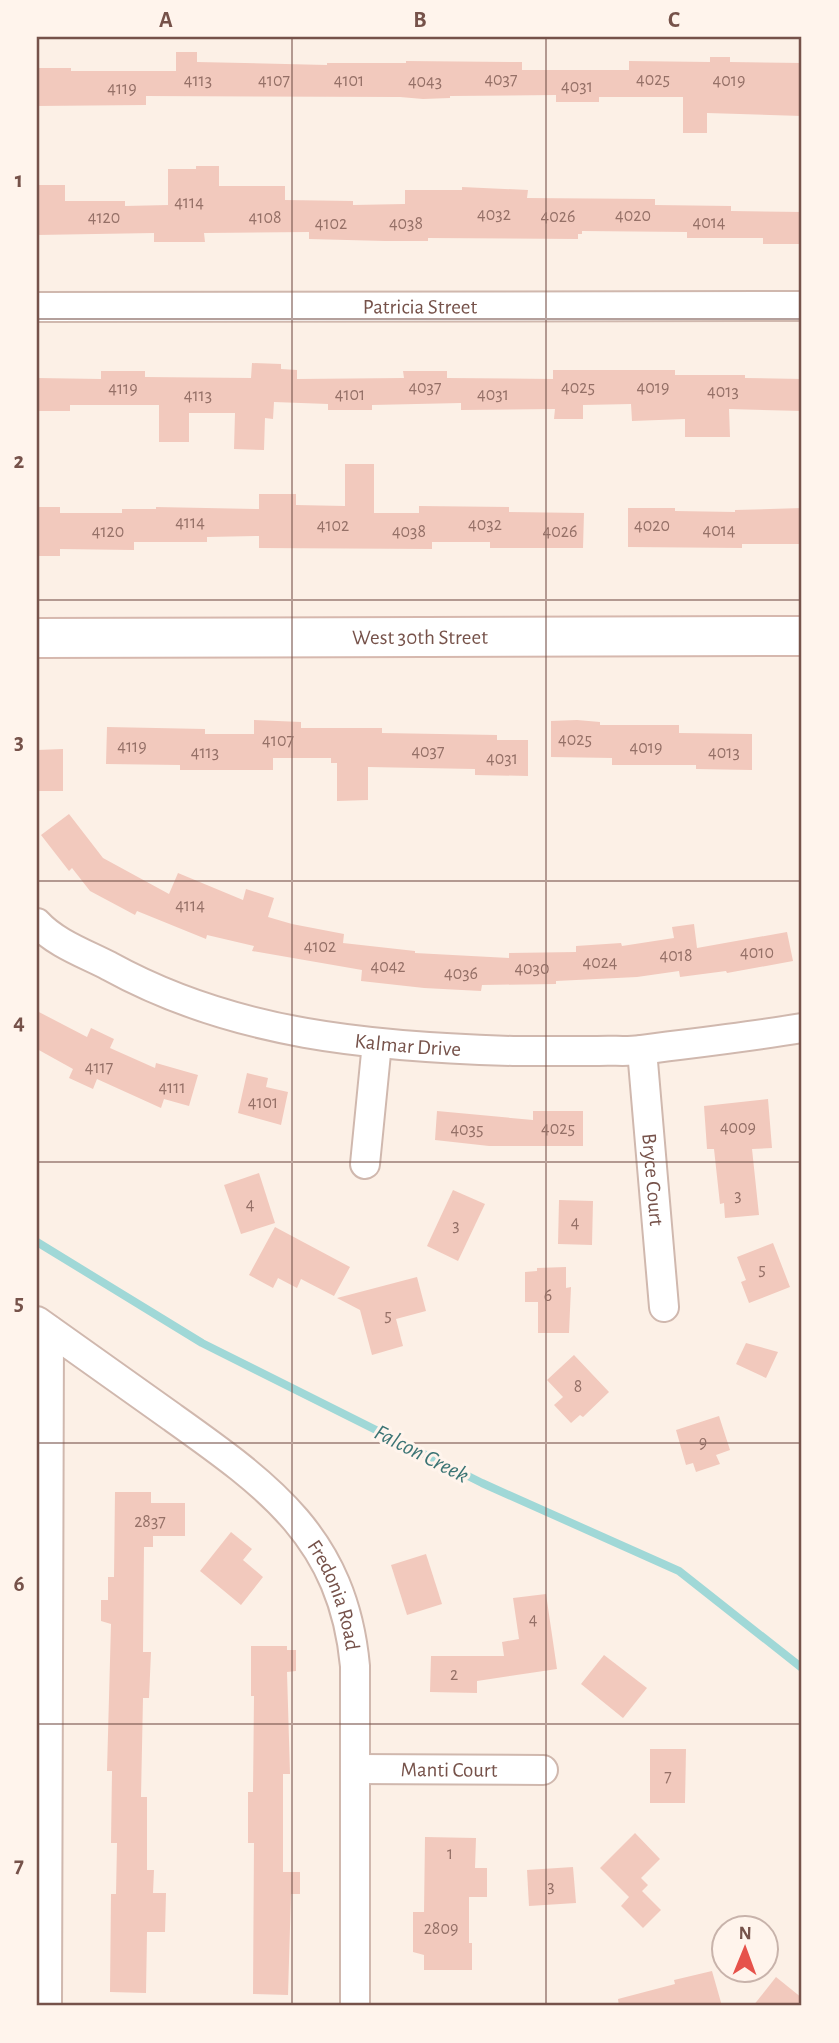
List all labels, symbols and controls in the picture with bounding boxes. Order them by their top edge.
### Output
text: A [159,9,173,32]
text: B [413,9,427,32]
text: C [668,9,680,32]
house number: 4037 [484,71,518,89]
house number: 4025 [636,71,670,89]
house number: 4113 [184,72,212,90]
house number: 4107 [258,72,290,90]
house number: 4101 [334,72,364,90]
house number: 4019 [713,72,745,90]
house number: 4043 [408,73,442,91]
house number: 4031 [561,78,593,96]
house number: 4119 [107,80,137,98]
text: 1 [15,169,23,192]
house number: 4114 [174,194,204,212]
house number: 4032 [477,206,511,224]
house number: 4020 [615,207,651,225]
house number: 4026 [541,208,575,226]
house number: 4120 [88,209,120,227]
house number: 4108 [249,209,281,227]
house number: 4014 [692,214,726,232]
house number: 4102 [315,215,347,233]
house number: 4038 [389,215,423,233]
street label: Patricia Street [363,296,478,318]
house number: 4037 [408,379,442,397]
house number: 4025 [561,379,595,397]
house number: 4019 [637,379,669,397]
house number: 4119 [108,380,138,398]
house number: 4013 [707,383,739,401]
house number: 4101 [335,386,365,404]
house number: 4031 [477,386,509,404]
house number: 4113 [184,387,212,405]
text: 2 [14,450,25,473]
house number: 4114 [175,514,205,532]
house number: 4032 [468,516,502,534]
house number: 4102 [317,517,349,535]
house number: 4020 [634,517,670,535]
house number: 4014 [702,522,736,540]
house number: 4120 [92,523,124,541]
house number: 4038 [392,523,426,541]
house number: 4026 [543,523,577,541]
street label: West 30th Street [352,627,488,648]
text: 3 [14,731,24,754]
house number: 4025 [558,731,592,749]
house number: 4107 [262,732,294,750]
house number: 4119 [117,738,147,756]
house number: 4019 [630,739,662,757]
house number: 4037 [411,743,445,761]
house number: 4113 [191,744,219,762]
house number: 4013 [708,744,740,762]
house number: 4031 [486,750,518,768]
house number: 4114 [175,897,205,915]
house number: 4102 [304,938,336,956]
house number: 4010 [740,944,774,962]
house number: 4018 [660,947,692,965]
house number: 4024 [582,954,618,972]
house number: 4042 [370,958,406,976]
house number: 4030 [514,960,550,978]
house number: 4036 [444,965,478,983]
text: 4 [13,1011,25,1034]
street label: Kalmar Drive [354,1030,461,1060]
house number: 4117 [85,1059,113,1077]
house number: 4111 [158,1079,186,1097]
house number: 4101 [248,1094,278,1112]
house number: 4009 [720,1119,756,1137]
house number: 4025 [541,1120,575,1138]
house number: 4035 [450,1121,484,1139]
street label: Bryce Court [638,1132,667,1227]
house number: 3 [734,1187,742,1205]
house number: 4 [246,1196,255,1214]
house number: 4 [571,1214,580,1232]
house number: 3 [452,1217,460,1235]
house number: 5 [758,1261,766,1279]
house number: 6 [544,1287,552,1305]
text: 5 [14,1292,24,1315]
house number: 5 [384,1307,392,1325]
house number: 8 [574,1378,582,1396]
water label: Falcon Creek [371,1421,472,1488]
house number: 9 [699,1434,707,1452]
house number: 2837 [134,1513,166,1531]
street label: Fredonia Road [303,1536,363,1652]
text: 6 [13,1573,25,1596]
house number: 4 [529,1611,538,1629]
house number: 2 [450,1666,458,1684]
street label: Manti Court [401,1759,498,1781]
house number: 7 [664,1768,672,1786]
house number: 1 [447,1845,453,1863]
text: 7 [14,1854,24,1877]
house number: 3 [547,1878,555,1896]
north arrow [710,1913,780,1983]
house number: 2809 [424,1920,458,1938]
text: N [738,1924,752,1943]

